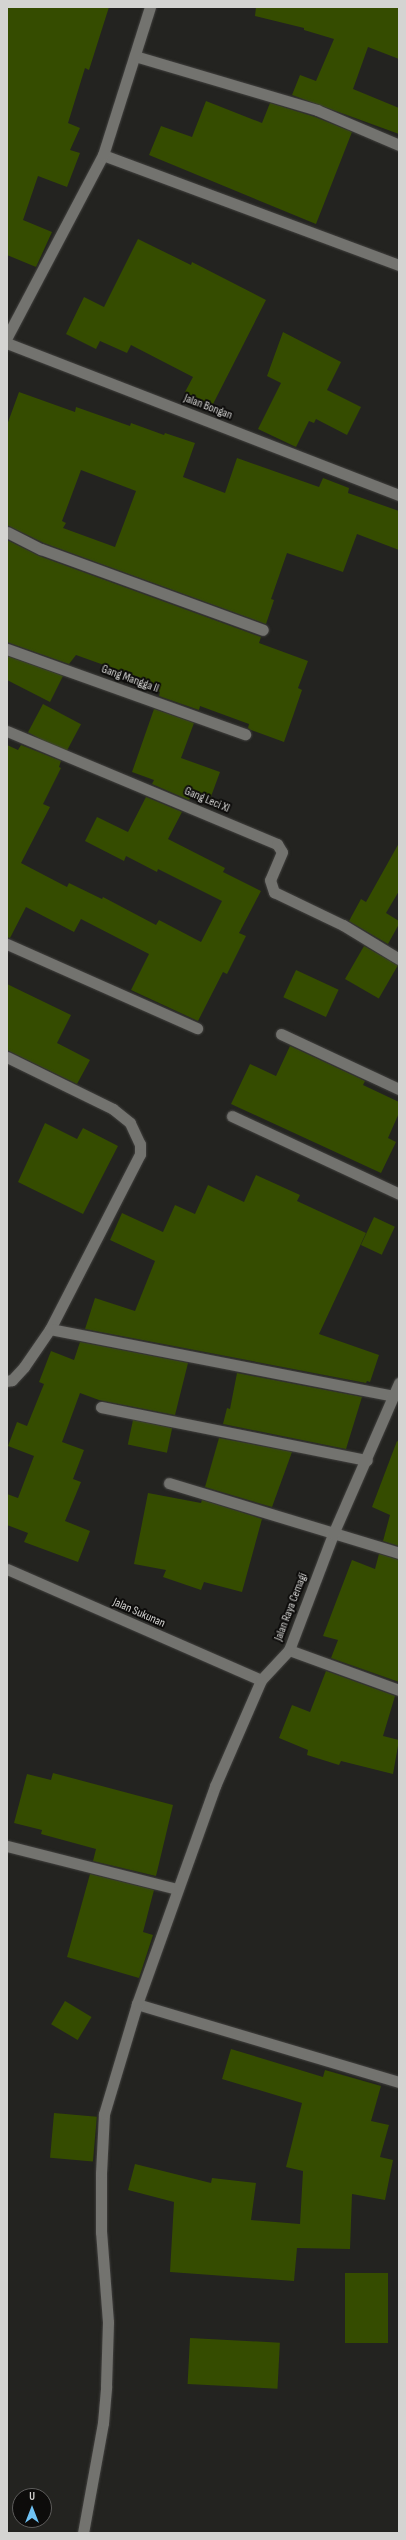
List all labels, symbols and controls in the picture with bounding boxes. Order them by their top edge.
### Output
street label: Jalan Bongan [182,391,234,423]
street label: Gang Mangga II [99,662,161,696]
street label: Gang Leci XI [182,784,232,816]
street label: Jalan Raya Cemagi [271,1571,311,1643]
street label: Jalan Sukunan [111,1595,167,1631]
north arrow [12,2488,52,2528]
text: U [29,2490,35,2503]

